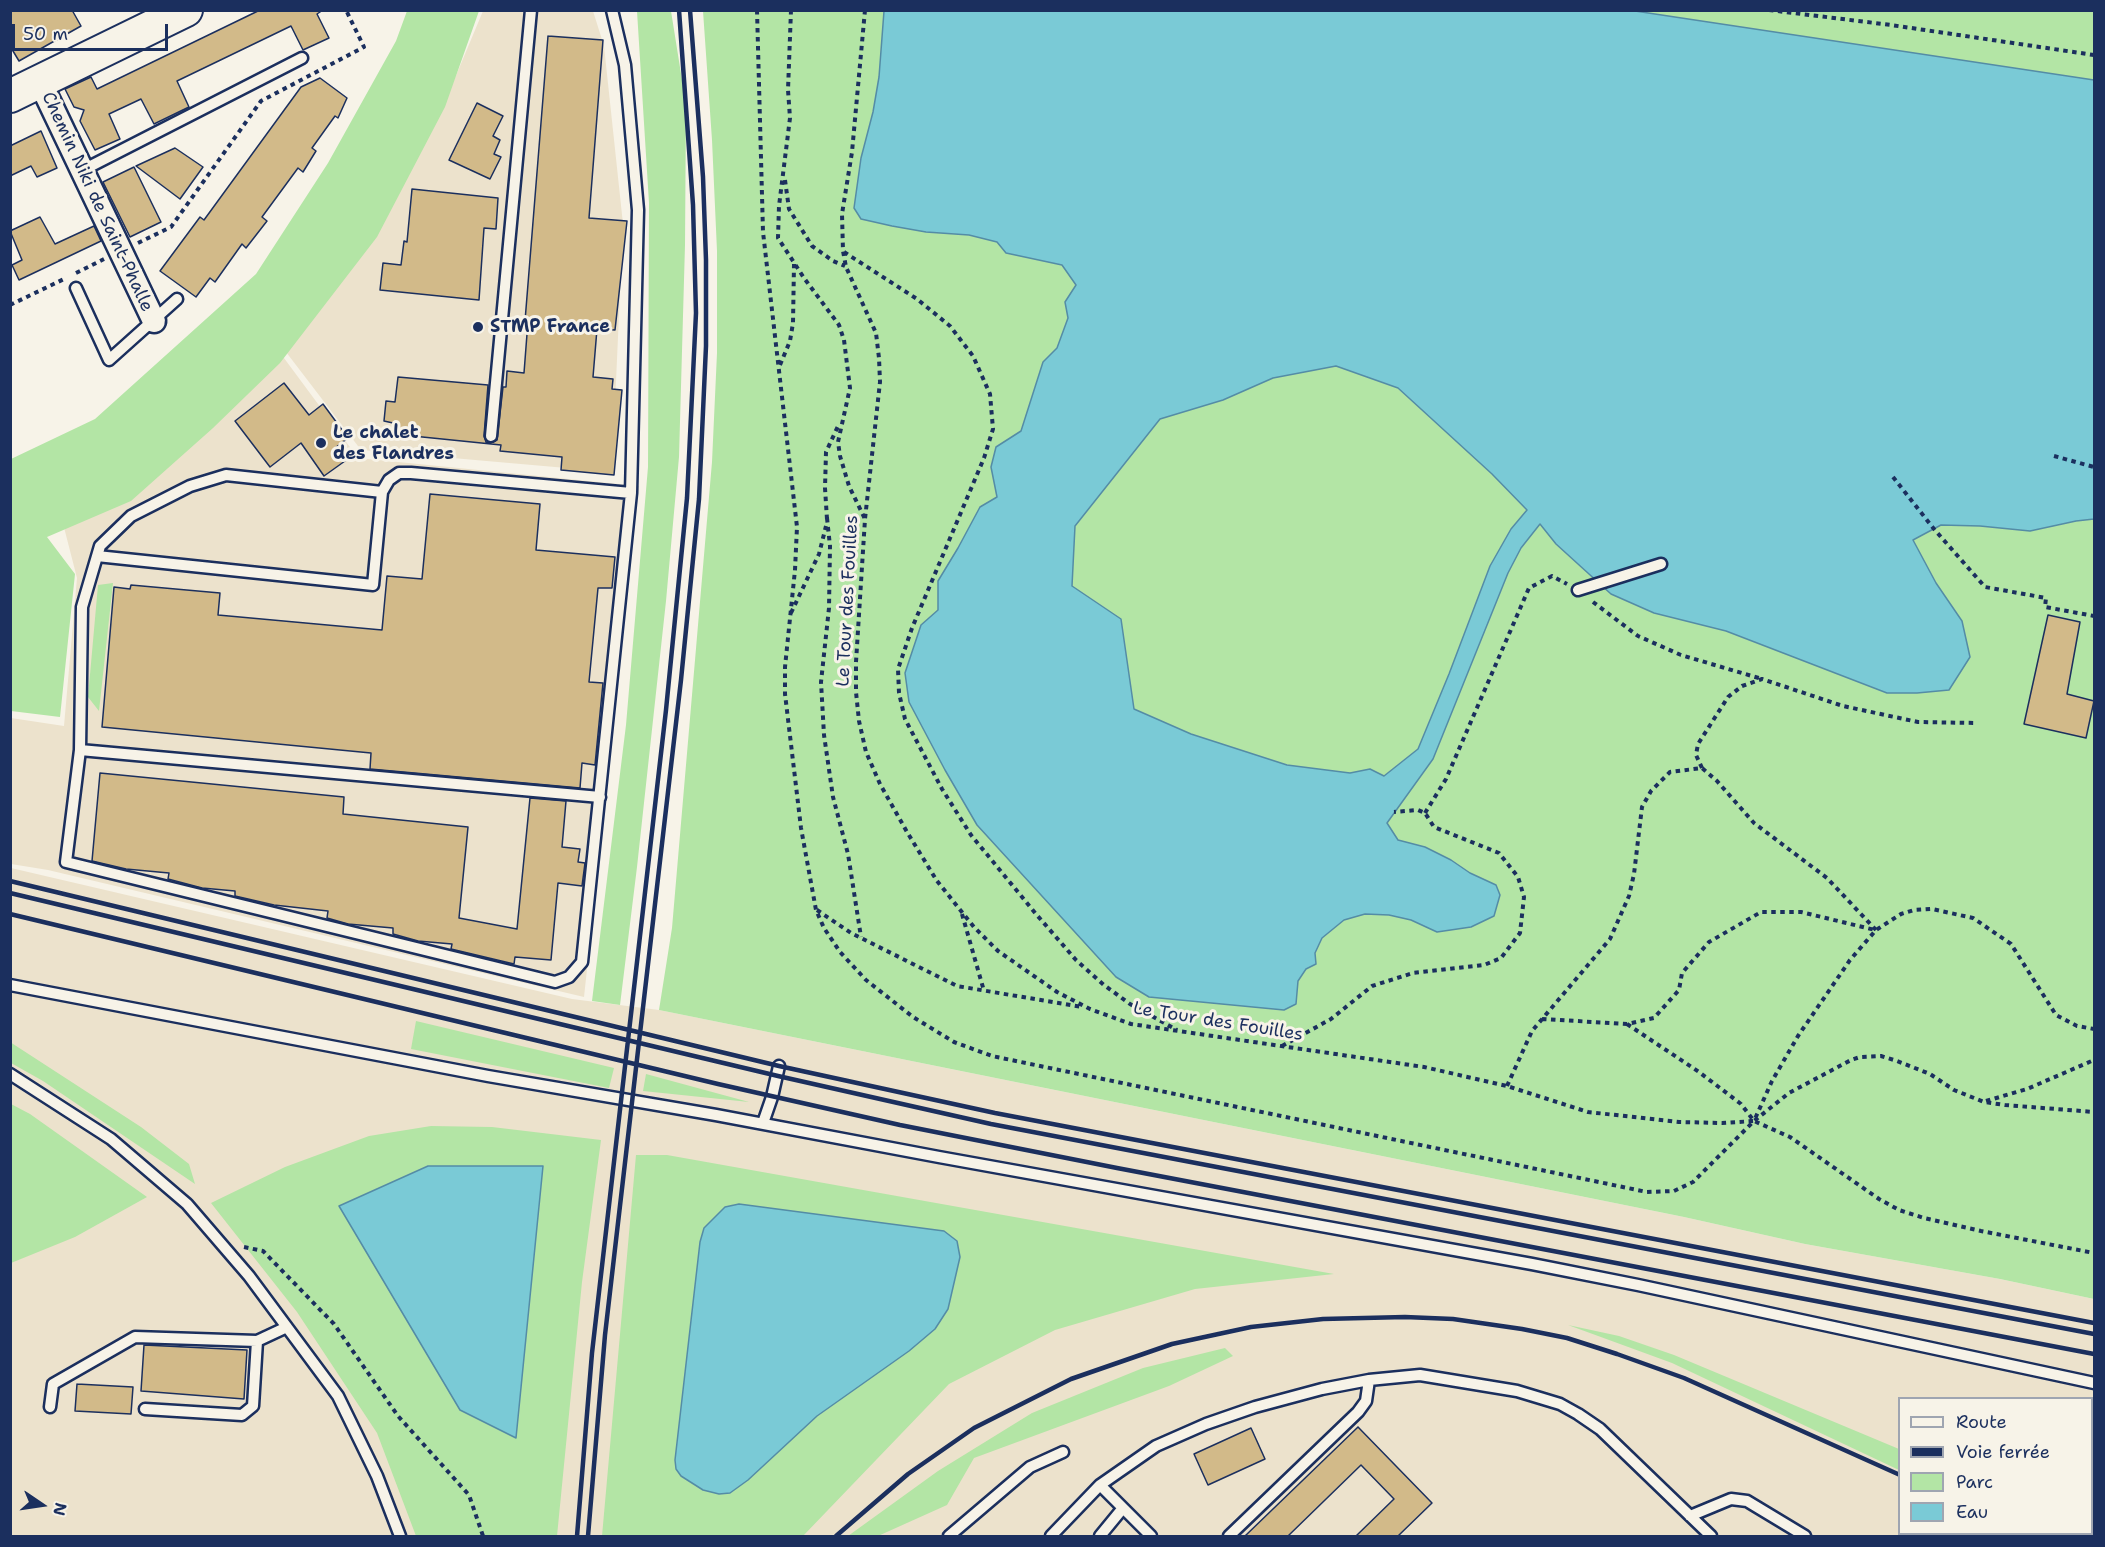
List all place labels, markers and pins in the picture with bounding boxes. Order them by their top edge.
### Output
place label: STMP France [490,316,610,338]
marker: STMP France [471,320,485,334]
place label: Le chalet des Flandres [333,422,454,464]
marker: Le chalet des Flandres [314,436,328,450]

